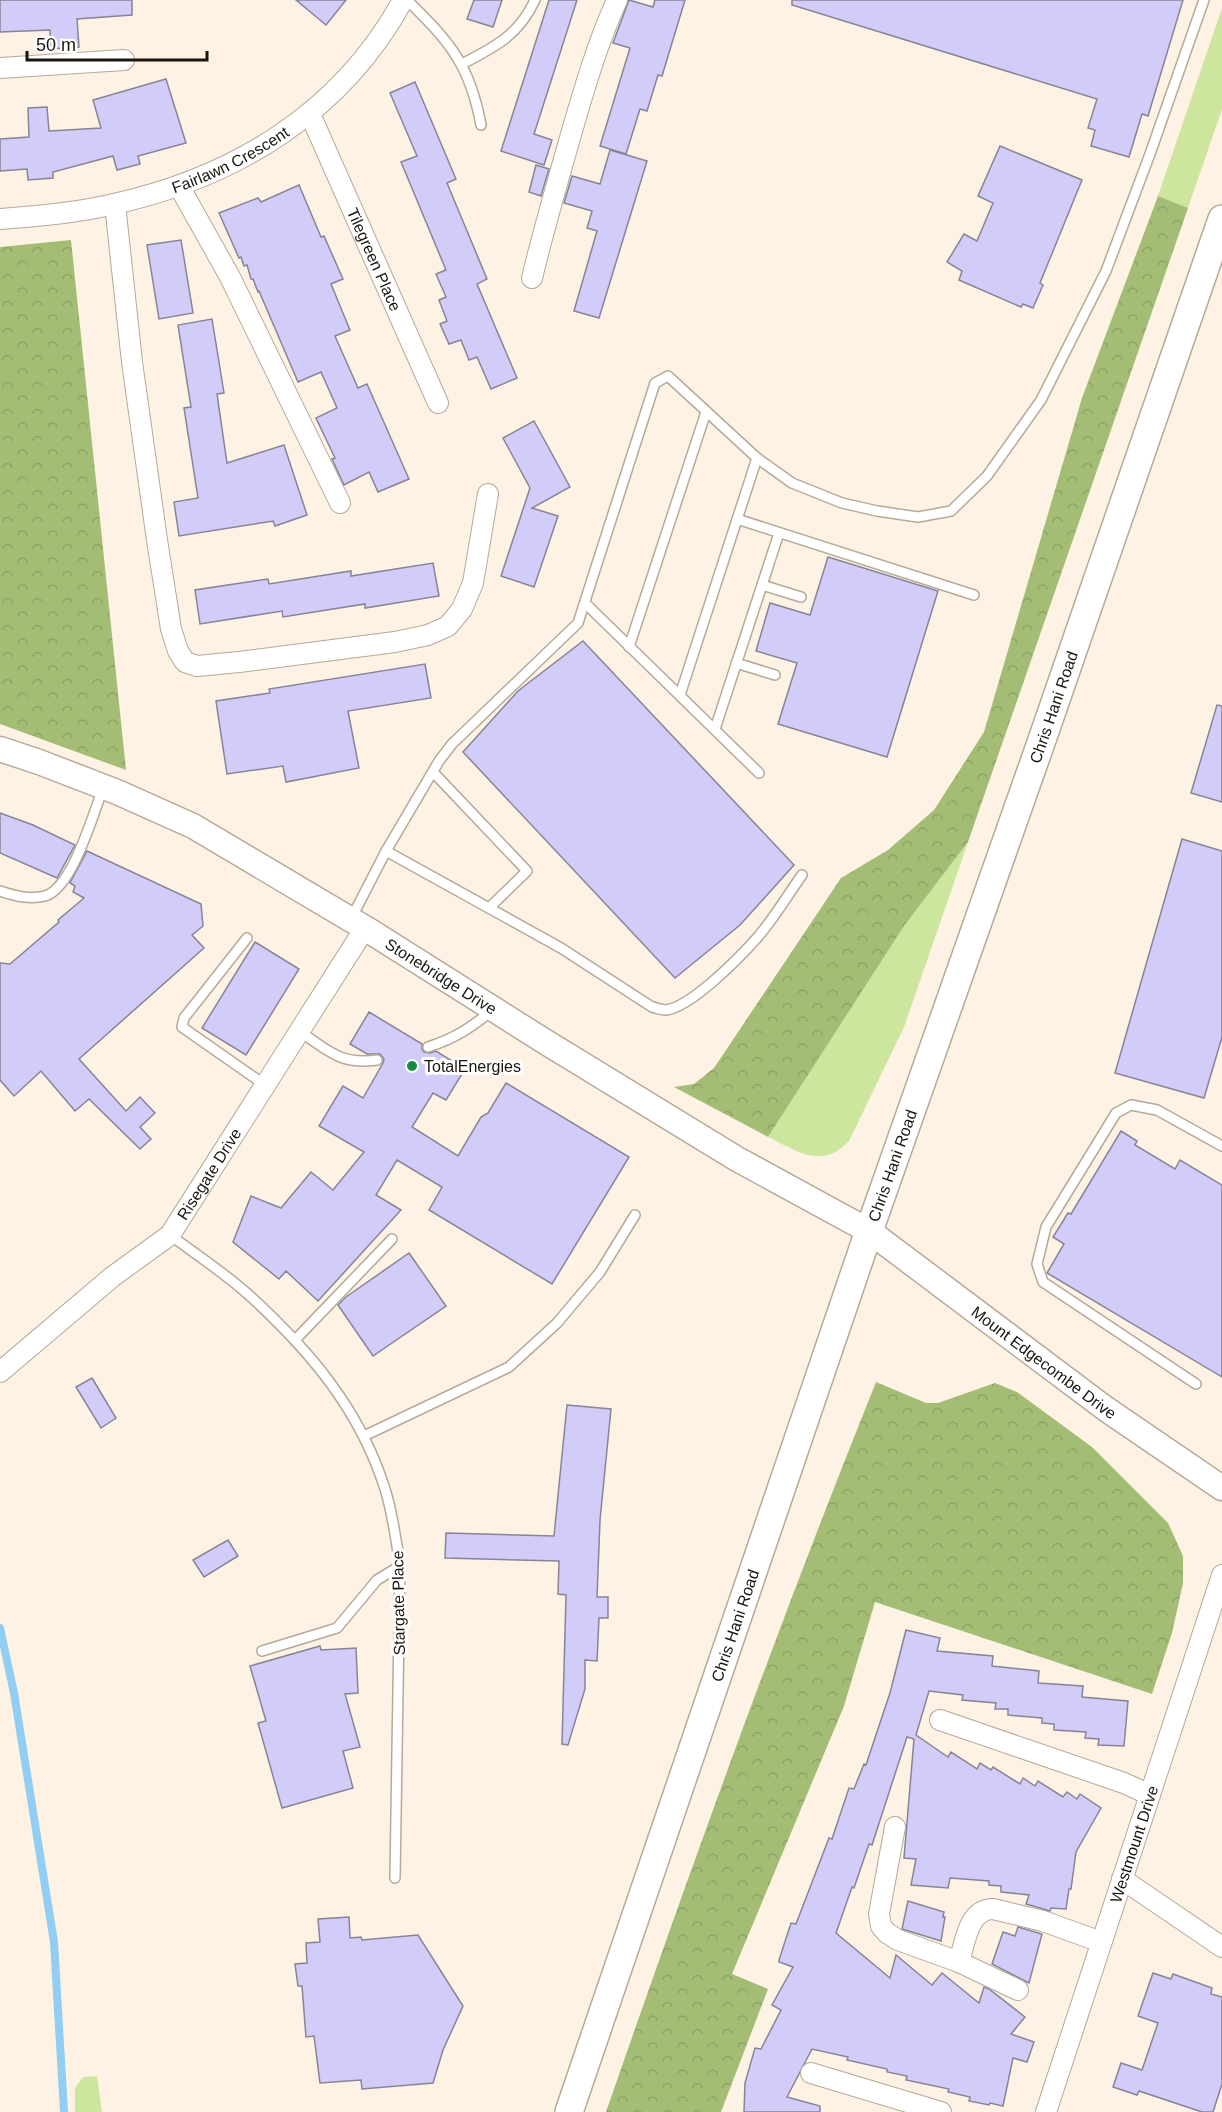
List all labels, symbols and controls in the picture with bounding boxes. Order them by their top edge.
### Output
scale bar [27,24,207,62]
text: 50 m [36,35,76,55]
street label: Fairlawn Crescent [170,123,293,196]
street label: Tilegreen Place [344,206,404,314]
street label: Chris Hani Road [1026,649,1081,766]
street label: Stonebridge Drive [382,935,500,1018]
place label: TotalEnergies [424,1058,521,1075]
marker: TotalEnergies [405,1059,419,1073]
street label: Chris Hani Road [865,1108,920,1224]
street label: Risegate Drive [174,1125,245,1223]
street label: Mount Edgecombe Drive [968,1303,1119,1422]
street label: Stargate Place [389,1550,408,1656]
street label: Chris Hani Road [708,1567,762,1684]
street label: Westmount Drive [1107,1783,1161,1905]

